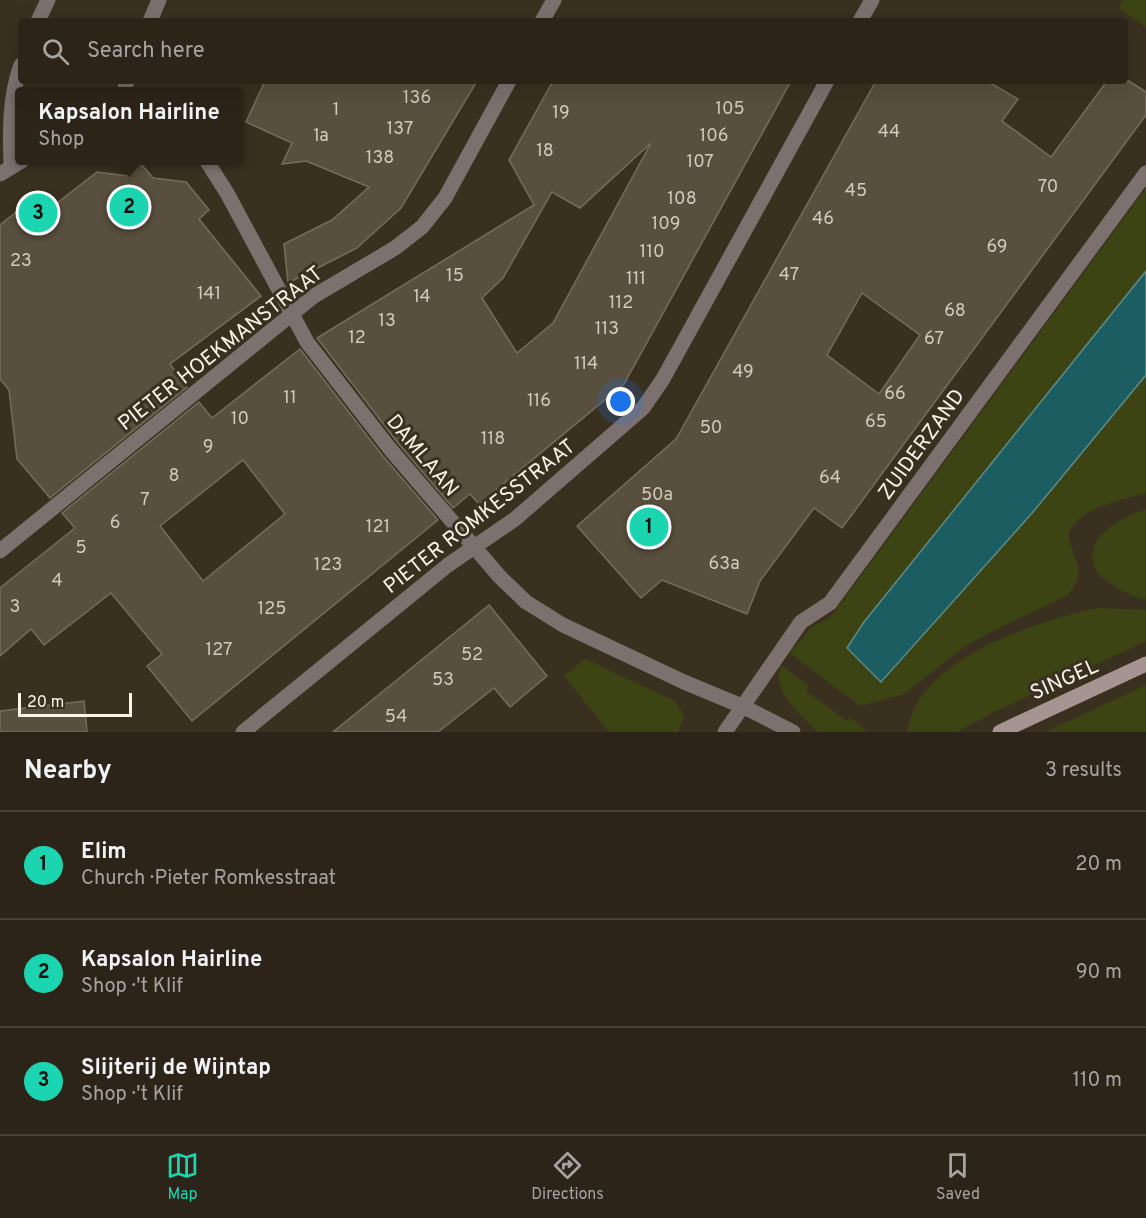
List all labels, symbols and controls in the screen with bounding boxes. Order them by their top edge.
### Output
search box [18,18,1128,84]
icon: search [39,35,72,68]
text: Search here [87,38,205,65]
popup [15,87,243,165]
house number: 136 [403,87,431,110]
house number: 105 [715,98,745,121]
house number: 1 [333,99,339,122]
text: Kapsalon Hairline [38,100,220,127]
house number: 19 [552,102,570,125]
house number: 137 [387,118,413,141]
house number: 44 [878,121,900,144]
house number: 1a [313,125,329,148]
house number: 106 [699,125,729,148]
text: Shop [38,127,84,153]
house number: 18 [536,140,554,163]
house number: 138 [366,147,394,170]
house number: 107 [686,151,714,174]
house number: 70 [1038,176,1058,199]
house number: 45 [845,180,867,203]
pin: 2 [110,184,148,230]
house number: 108 [667,188,697,211]
pin: 3 [18,190,57,236]
house number: 46 [812,208,834,231]
house number: 109 [651,213,681,236]
house number: 69 [987,236,1007,259]
house number: 110 [640,241,664,264]
house number: 23 [10,250,32,273]
street label: PIETER HOEKMANSTRAAT [113,261,329,438]
house number: 47 [779,264,799,287]
house number: 15 [446,265,464,288]
house number: 111 [626,268,646,291]
house number: 141 [197,283,221,306]
house number: 14 [413,286,431,309]
house number: 112 [609,292,633,315]
house number: 68 [944,300,966,323]
house number: 13 [378,310,396,333]
house number: 113 [595,318,619,341]
house number: 12 [348,327,366,350]
house number: 67 [924,328,944,351]
house number: 114 [574,353,598,376]
house number: 49 [732,361,754,384]
house number: 66 [884,383,906,406]
street label: ZUIDERZAND [873,384,972,506]
house number: 11 [283,387,297,410]
your location [606,387,635,416]
house number: 116 [527,390,551,413]
house number: 10 [231,408,249,431]
street label: DAMLAAN [380,409,464,503]
house number: 65 [865,411,887,434]
house number: 50 [700,417,722,440]
house number: 118 [481,428,505,451]
street label: PIETER ROMKESSTRAAT [379,434,581,601]
house number: 9 [203,436,213,459]
house number: 8 [169,465,180,488]
house number: 64 [819,467,841,490]
house number: 50a [641,484,673,507]
house number: 7 [140,489,150,512]
pin: 1 [630,504,668,550]
house number: 6 [110,512,120,535]
house number: 121 [366,516,390,539]
house number: 5 [75,537,87,560]
house number: 63a [708,553,740,576]
house number: 123 [314,554,342,577]
house number: 4 [51,570,63,593]
house number: 3 [10,596,20,619]
house number: 125 [258,598,286,621]
house number: 127 [206,639,232,662]
house number: 52 [461,644,483,667]
street label: SINGEL [1026,653,1103,707]
house number: 53 [432,669,454,692]
scale bar [18,690,132,718]
text: 20 m [27,693,64,713]
house number: 54 [385,706,407,729]
text: Nearby [24,755,112,788]
text: 3 results [1045,758,1122,784]
text: Elim [81,839,127,866]
text: 1 [40,852,48,878]
text: 20 m [1075,852,1122,878]
text: Church · Pieter Romkesstraat [81,866,336,892]
text: Kapsalon Hairline [81,947,262,974]
text: 2 [37,960,50,986]
text: 90 m [1076,960,1122,986]
text: Shop · 't Klif [81,974,183,1000]
text: Slijterij de Wijntap [81,1055,271,1082]
text: 3 [38,1068,50,1094]
text: 110 m [1073,1068,1122,1094]
text: Shop · 't Klif [81,1082,183,1108]
tab: Map [166,1149,199,1205]
tab: Directions [531,1149,604,1205]
tab: Saved [936,1149,980,1205]

